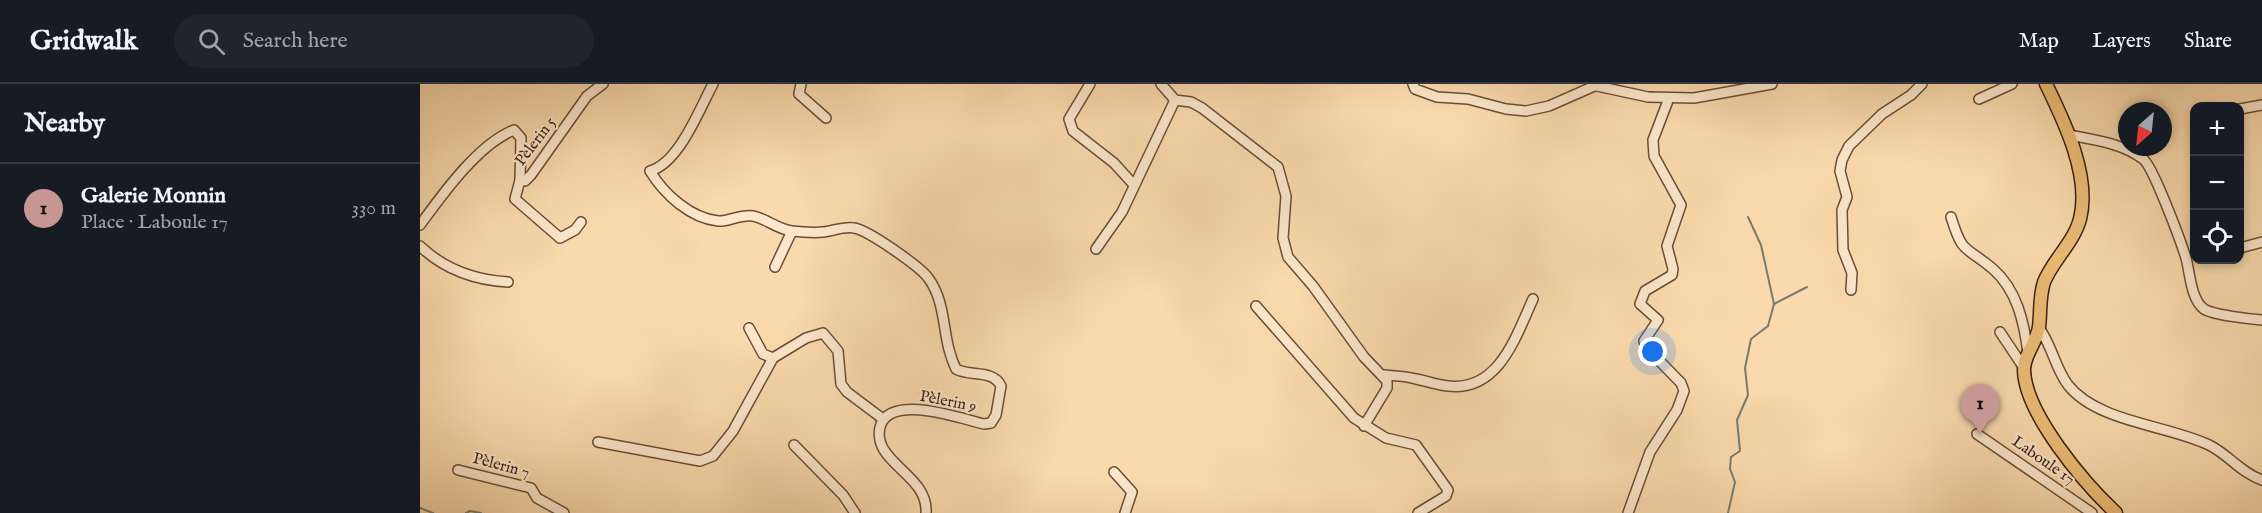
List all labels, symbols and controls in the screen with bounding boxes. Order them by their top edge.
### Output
search box [174,14,594,68]
text: Gridwalk [30,24,138,59]
icon: search [195,25,228,58]
text: Search here [243,27,348,55]
text: Map [2019,28,2059,55]
text: Layers [2092,28,2151,55]
text: Share [2184,28,2232,55]
north arrow [2118,102,2172,156]
map controls [2190,102,2244,264]
button: + [2190,102,2244,156]
text: Nearby [24,107,105,140]
street label: Pèlerin 5 [511,113,561,170]
button: − [2190,156,2244,210]
text: Galerie Monnin [81,182,226,210]
text: 1 [40,196,47,221]
text: 330 m [351,196,396,221]
text: Place · Laboule 17 [81,210,228,235]
button: locate [2190,210,2244,264]
your location [1638,337,1667,366]
pin: 1 [1960,384,2000,434]
street label: Pèlerin 9 [918,387,978,417]
street label: Laboule 17 [2008,432,2078,490]
street label: Pèlerin 7 [470,449,532,483]

